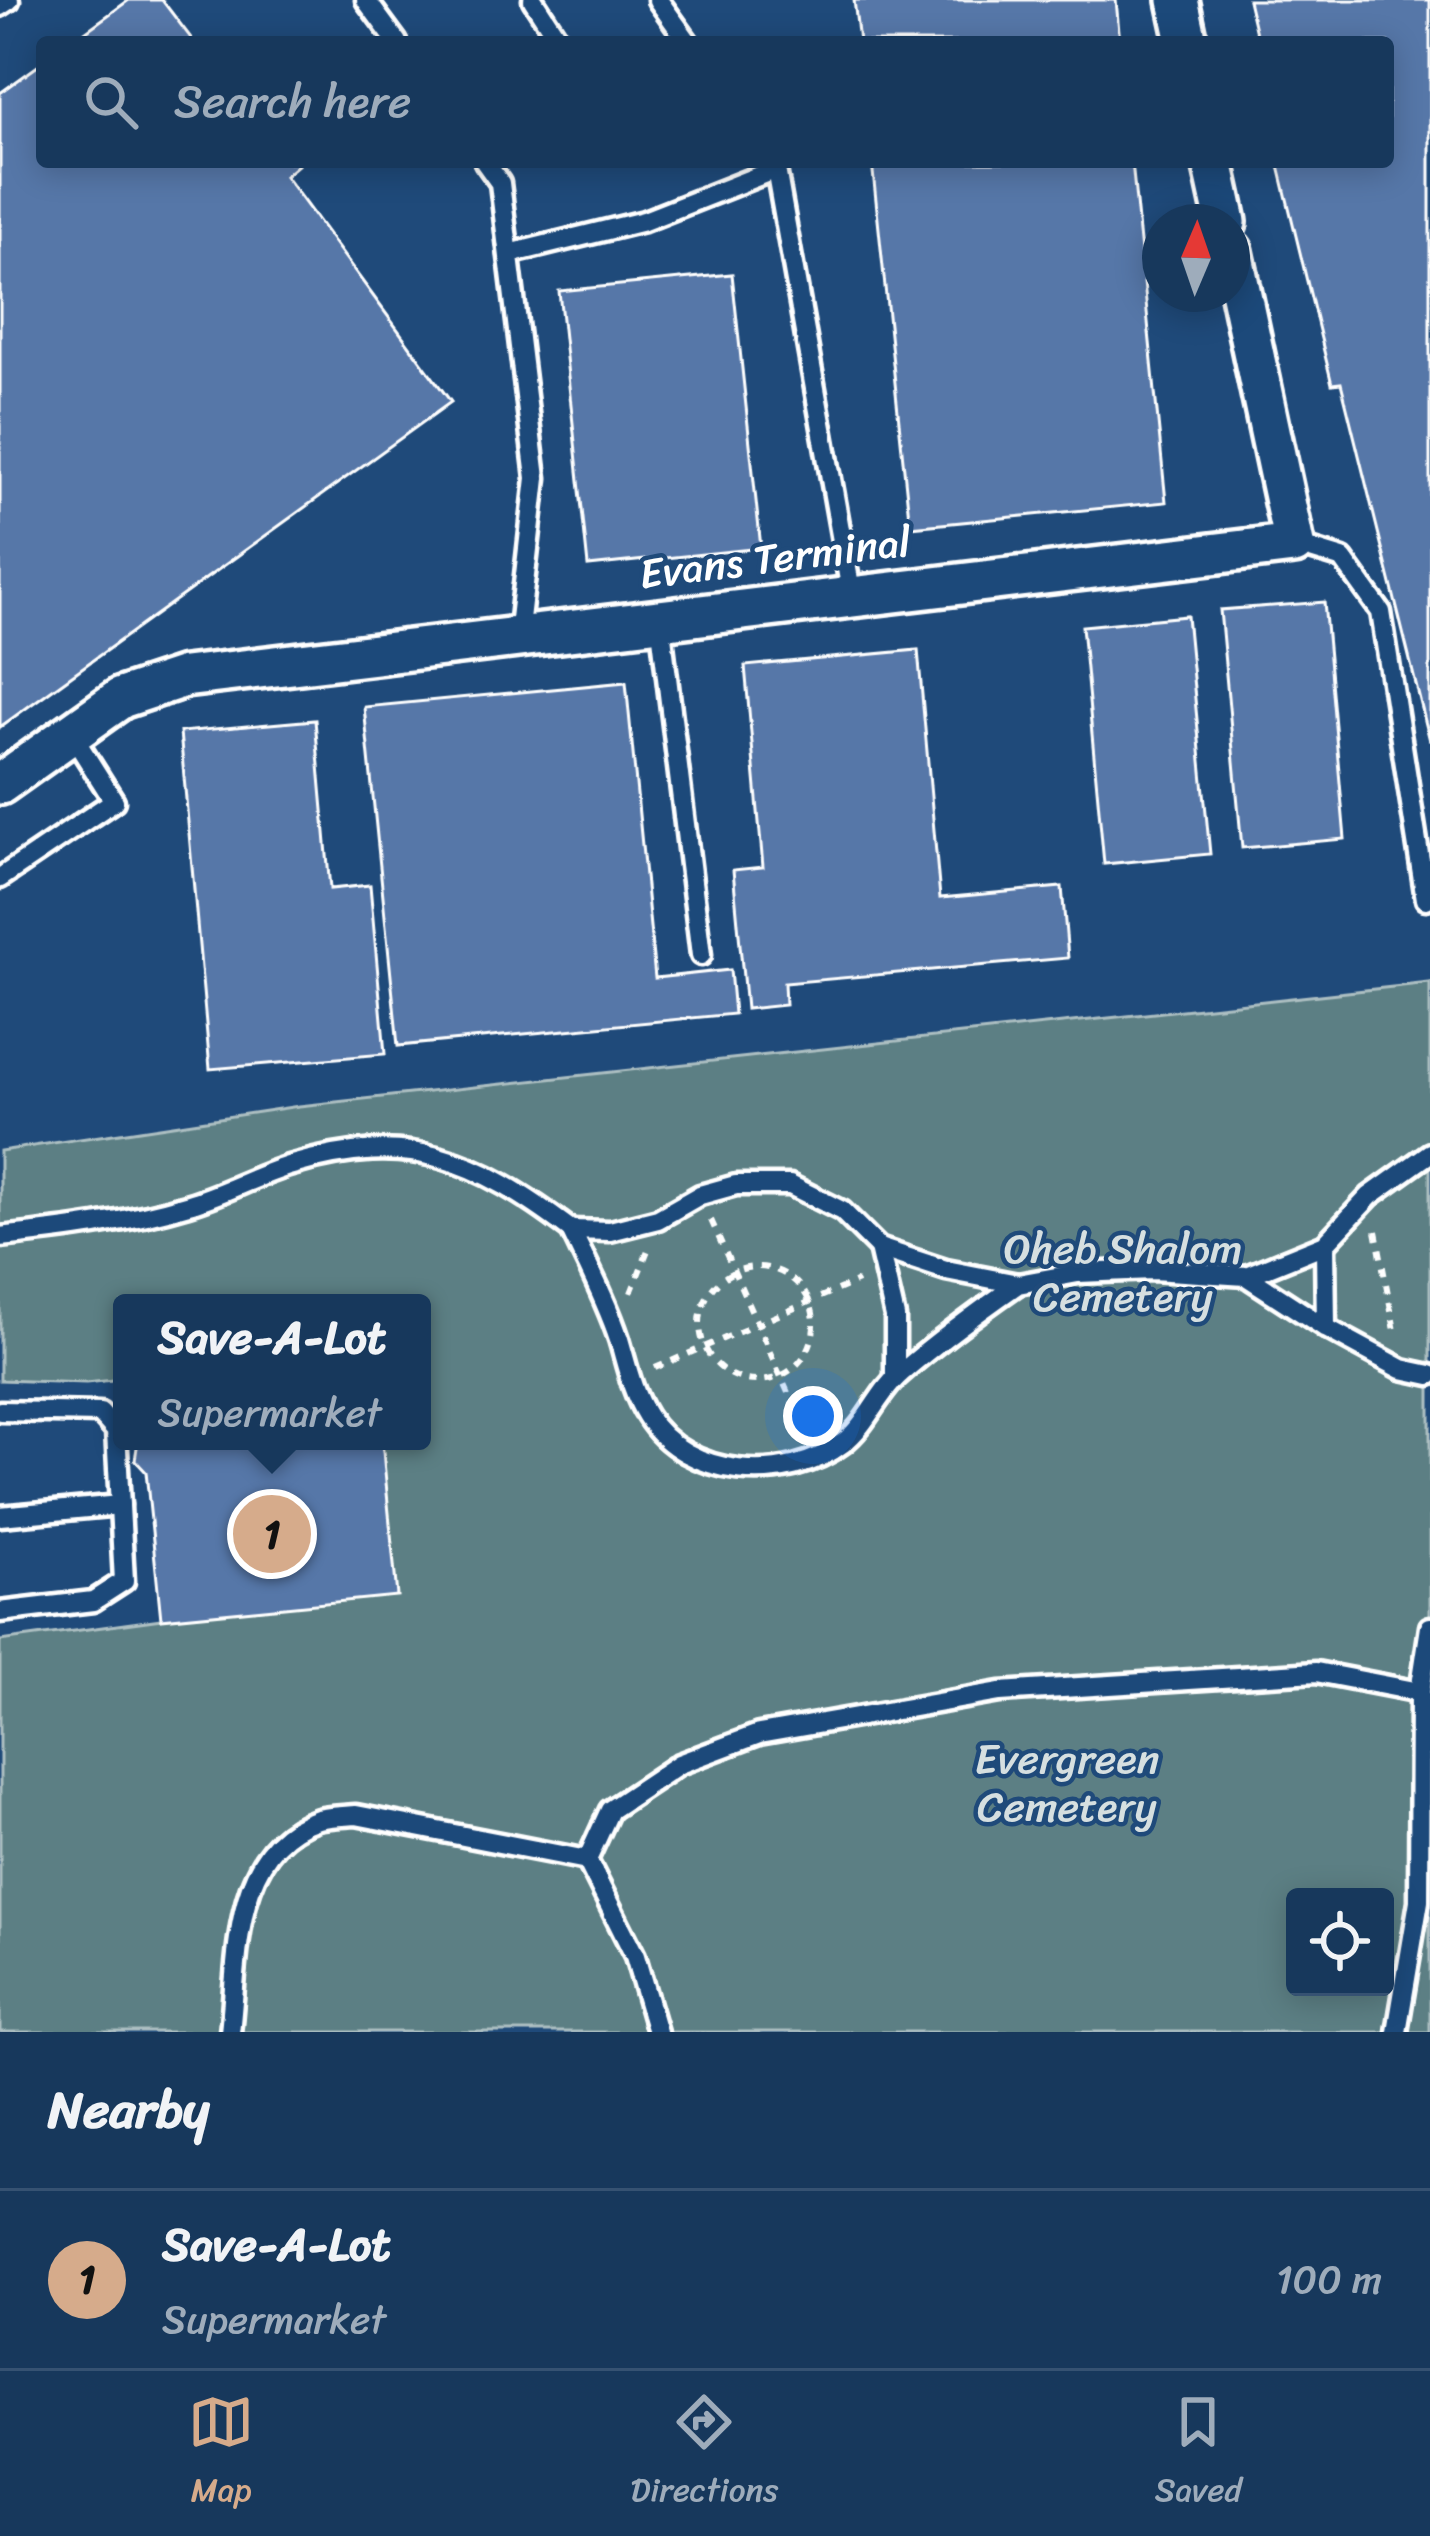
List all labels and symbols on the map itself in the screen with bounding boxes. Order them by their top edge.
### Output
north arrow [1142,204,1250,312]
street label: Evans Terminal [635,505,916,611]
park label: Oheb Shalom Cemetery [1004,1212,1242,1334]
your location [783,1386,843,1446]
pin: 1 [233,1489,311,1579]
park label: Evergreen Cemetery [975,1722,1159,1844]

